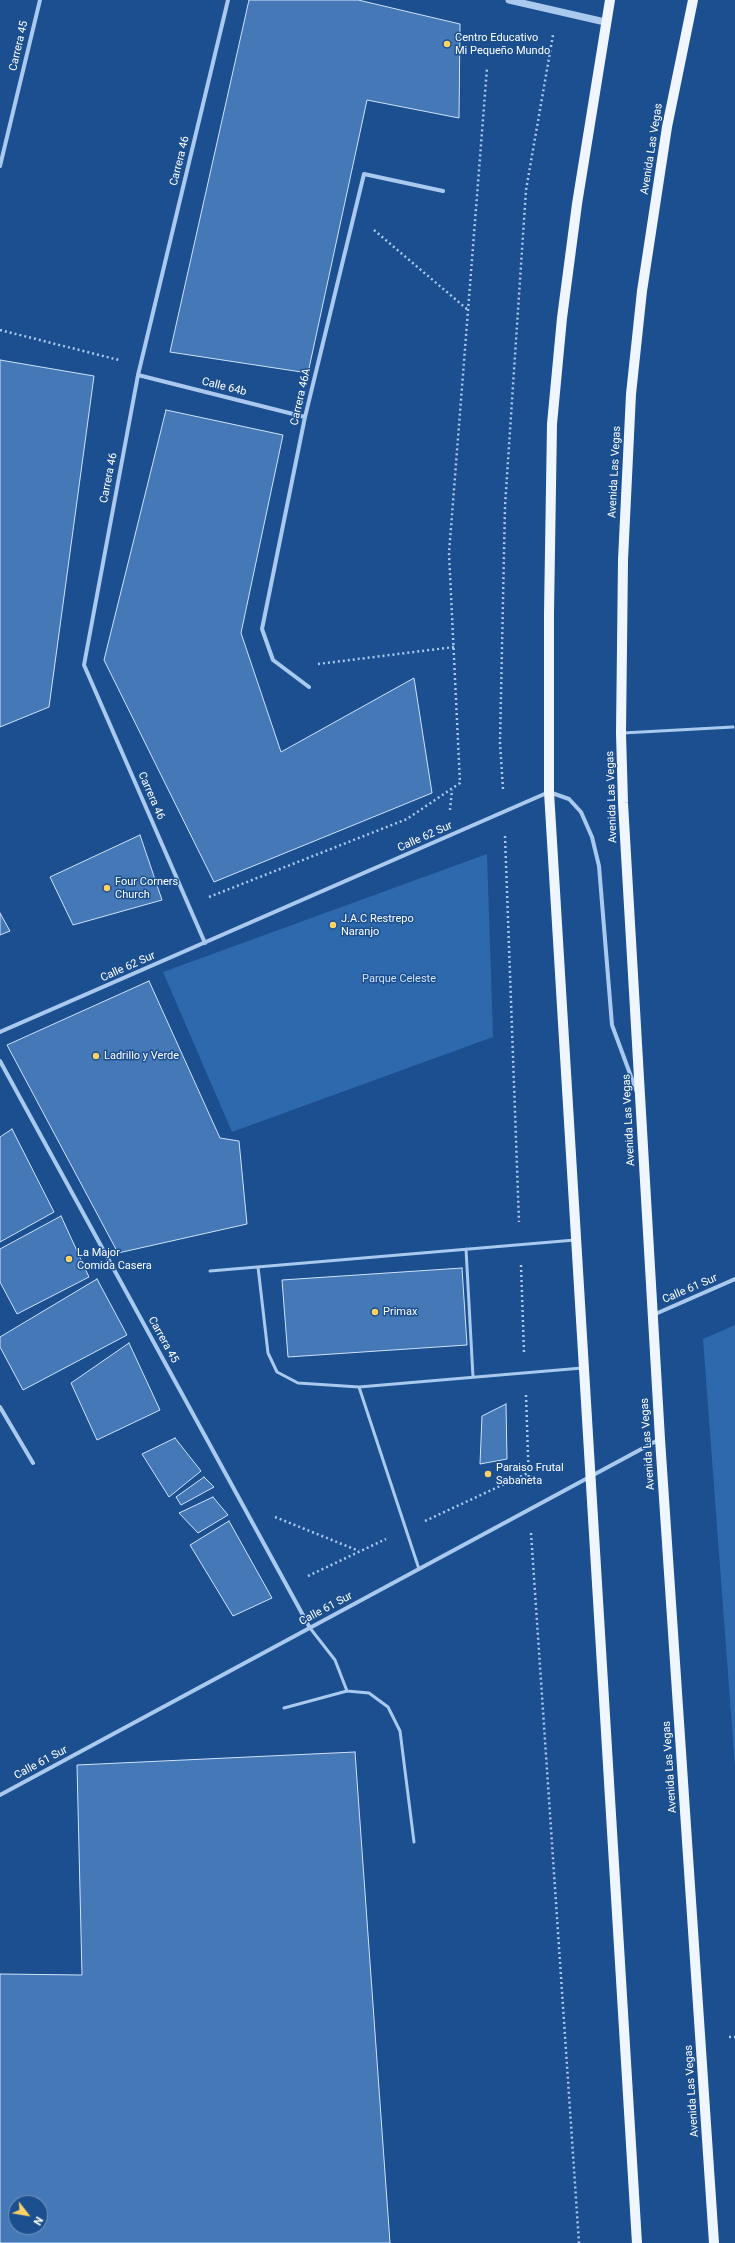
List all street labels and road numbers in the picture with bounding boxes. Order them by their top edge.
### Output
street label: Carrera 45 [7,20,31,72]
street label: Avenida Las Vegas [638,102,666,196]
street label: Carrera 46 [167,135,193,187]
street label: Carrera 46A [288,367,314,427]
street label: Calle 64b [200,375,248,399]
street label: Avenida Las Vegas [606,426,624,518]
street label: Carrera 46 [98,452,120,504]
street label: Avenida Las Vegas [604,751,620,843]
street label: Carrera 46 [135,770,167,822]
street label: Calle 62 Sur [396,819,454,855]
street label: Calle 62 Sur [99,949,157,985]
street label: Avenida Las Vegas [620,1074,638,1166]
street label: Calle 61 Sur [661,1272,719,1306]
street label: Carrera 45 [145,1315,181,1365]
street label: Avenida Las Vegas [638,1397,658,1491]
street label: Calle 61 Sur [297,1589,355,1629]
street label: Avenida Las Vegas [660,1720,680,1814]
street label: Calle 61 Sur [12,1743,70,1783]
street label: Avenida Las Vegas [682,2044,702,2138]

